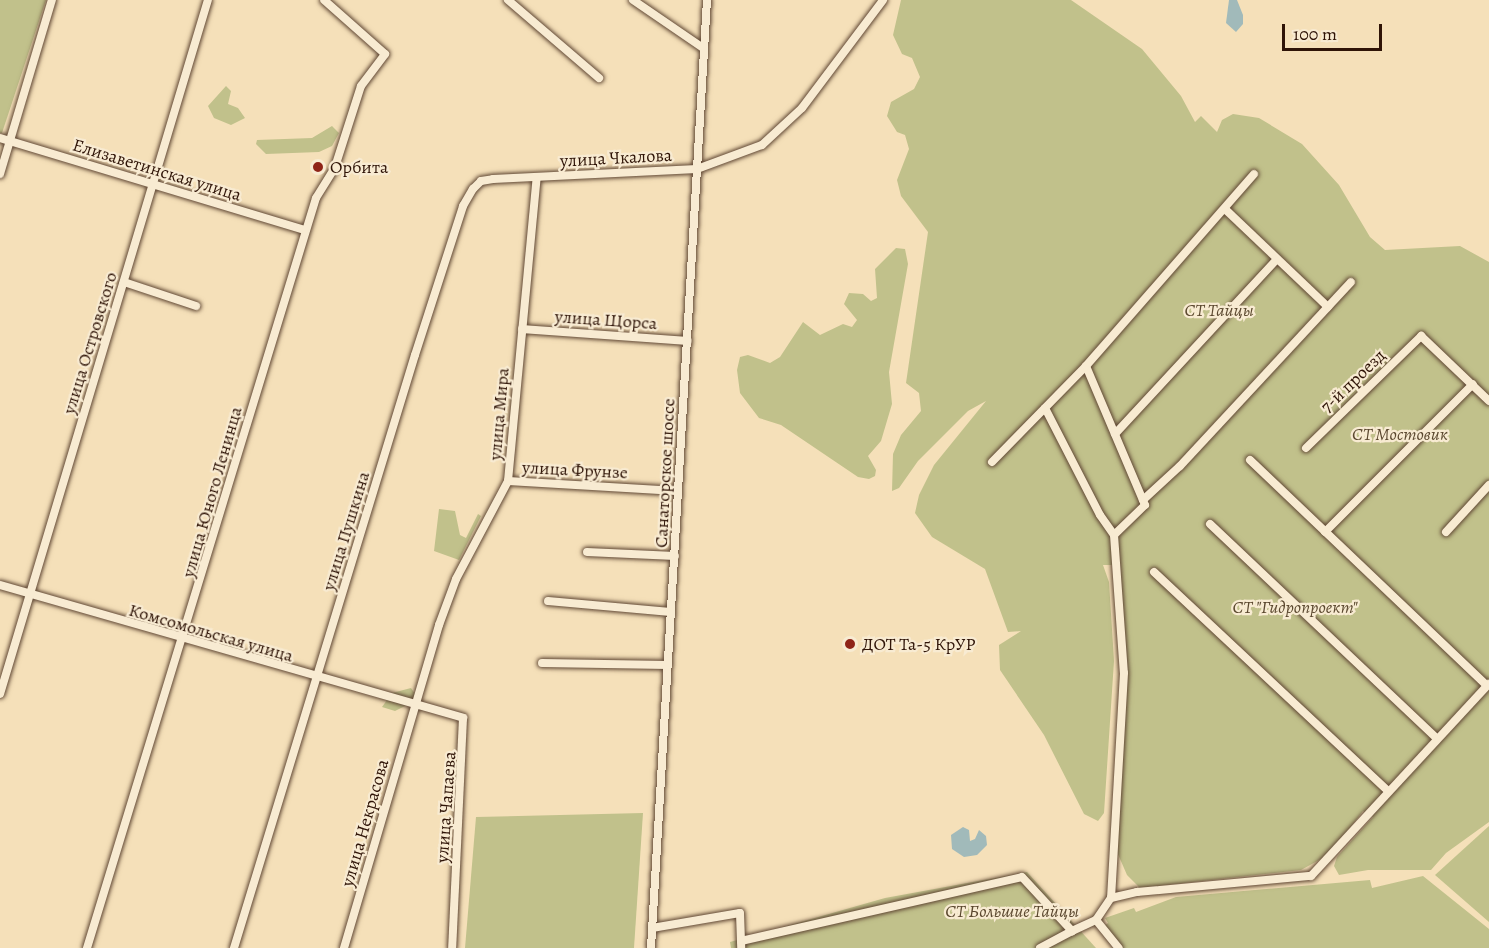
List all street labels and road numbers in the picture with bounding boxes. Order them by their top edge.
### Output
street label: Елизаветинская улица [70,134,244,206]
street label: улица Чкалова [559,144,673,172]
street label: улица Островского [58,269,122,417]
street label: улица Щорса [554,306,658,334]
street label: 7-й проезд [1316,345,1390,417]
street label: улица Мира [484,367,514,461]
street label: Санаторское шоссе [650,398,680,548]
street label: улица Юного Ленинца [177,404,247,580]
street label: улица Фрунзе [522,456,628,484]
street label: улица Пушкина [318,469,374,593]
street label: Комсомольская улица [126,599,296,667]
street label: улица Чапаева [431,750,461,864]
street label: улица Некрасова [336,757,394,889]

